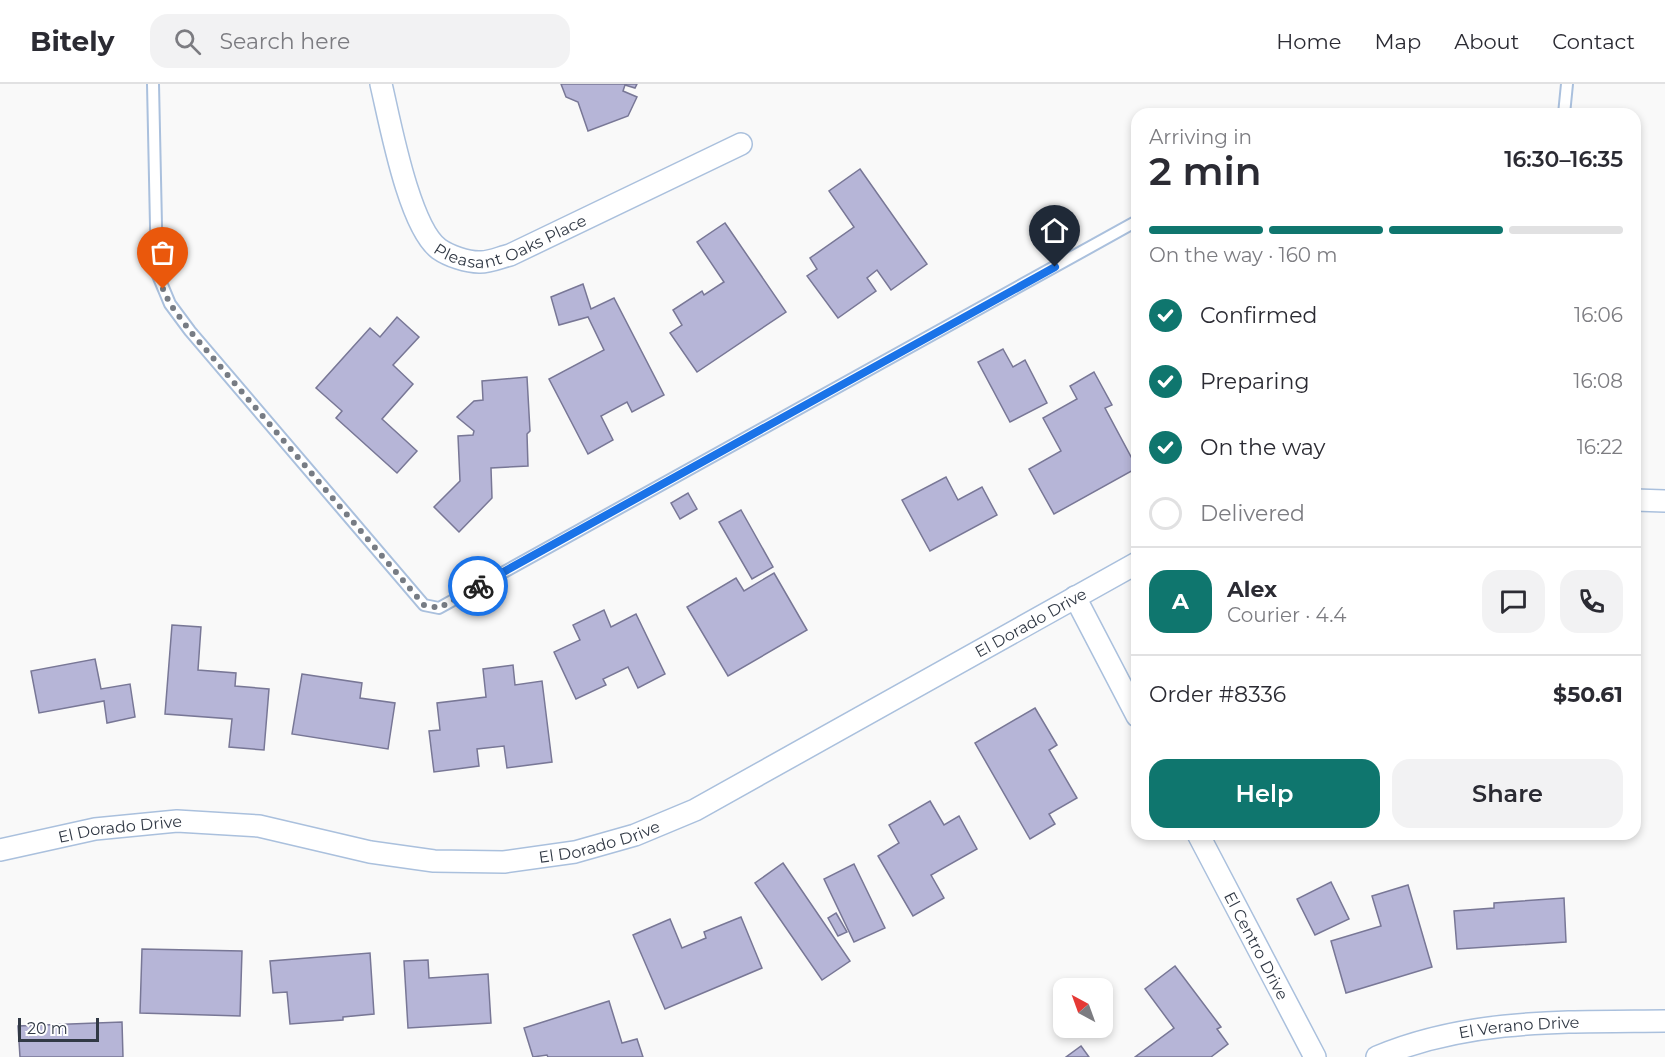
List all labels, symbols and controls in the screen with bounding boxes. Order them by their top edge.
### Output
search box [150,14,570,68]
text: Bitely [30,24,114,58]
icon: search [171,25,204,58]
text: Search here [219,28,350,55]
text: Home [1276,29,1341,54]
text: Map [1374,29,1421,54]
text: About [1454,29,1519,54]
text: Contact [1552,29,1635,54]
text: Arriving in [1149,125,1252,149]
text: 16:30–16:35 [1504,146,1623,173]
text: 2 min [1149,147,1262,195]
pin [1029,205,1080,267]
street label: Pleasant Oaks Place [430,211,589,272]
icon: home [1038,214,1071,247]
pin [137,227,188,289]
icon: bag [146,236,179,269]
text: On the way · 160 m [1149,243,1338,267]
icon: check [1149,299,1182,332]
text: Confirmed [1200,302,1317,329]
text: 16:06 [1574,303,1623,327]
icon: check [1149,365,1182,398]
text: Preparing [1200,368,1309,395]
text: 16:08 [1573,369,1623,393]
icon: check [1149,431,1182,464]
text: On the way [1200,434,1325,461]
text: 16:22 [1577,435,1623,459]
text: Delivered [1200,500,1305,527]
courier [448,556,508,616]
icon: bike [462,570,495,603]
button: chat [1482,570,1545,633]
button: phone [1560,570,1623,633]
text: Alex [1227,576,1277,603]
street label: El Dorado Drive [972,584,1090,662]
text: A [1172,588,1189,615]
text: Courier · 4.4 [1227,603,1346,627]
text: Order #8336 [1149,681,1286,708]
text: $50.61 [1553,681,1623,708]
button: Help [1149,759,1380,828]
button: Share [1392,759,1623,828]
street label: El Dorado Drive [56,812,183,847]
street label: El Dorado Drive [538,817,663,867]
street label: El Centro Drive [1220,888,1292,1003]
north arrow [1053,978,1113,1038]
map controls [1053,978,1113,1038]
street label: El Verano Drive [1457,1013,1580,1043]
scale bar [18,1015,99,1042]
text: 20 m [27,1019,68,1038]

